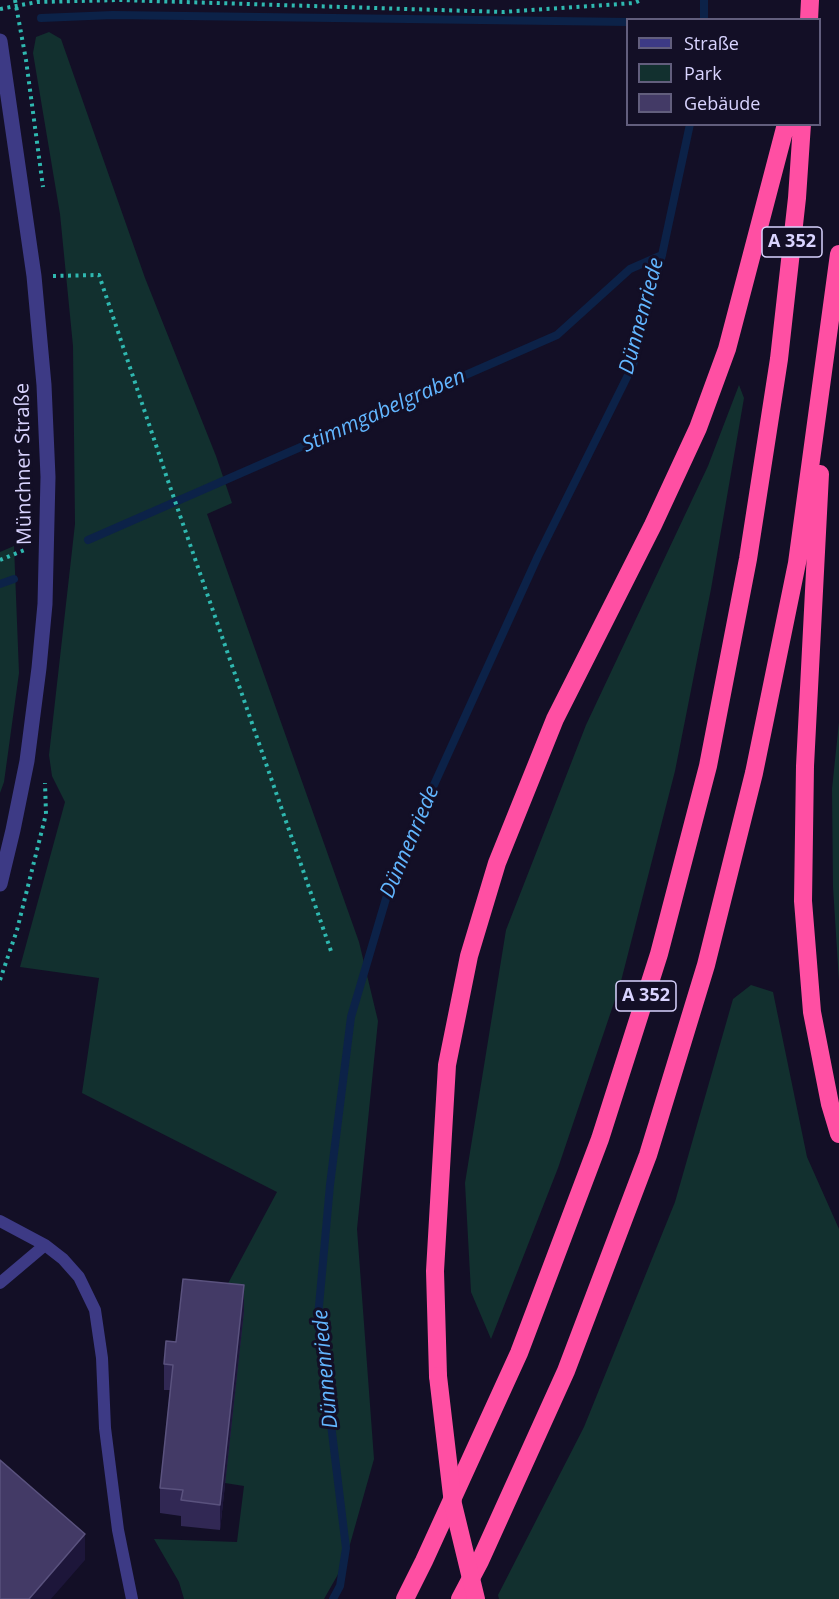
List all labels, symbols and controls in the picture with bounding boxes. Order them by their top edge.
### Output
legend [626,18,821,126]
text: Straße [684,31,739,55]
text: Park [684,61,722,85]
text: Gebäude [684,91,760,115]
road number: A 352 [762,227,822,257]
water label: Dünnenriede [614,255,670,377]
water label: Stimmgabelgraben [299,364,469,458]
street label: Münchner Straße [11,383,37,545]
water label: Dünnenriede [375,782,445,902]
road number: A 352 [616,981,676,1011]
water label: Dünnenriede [308,1308,344,1430]

